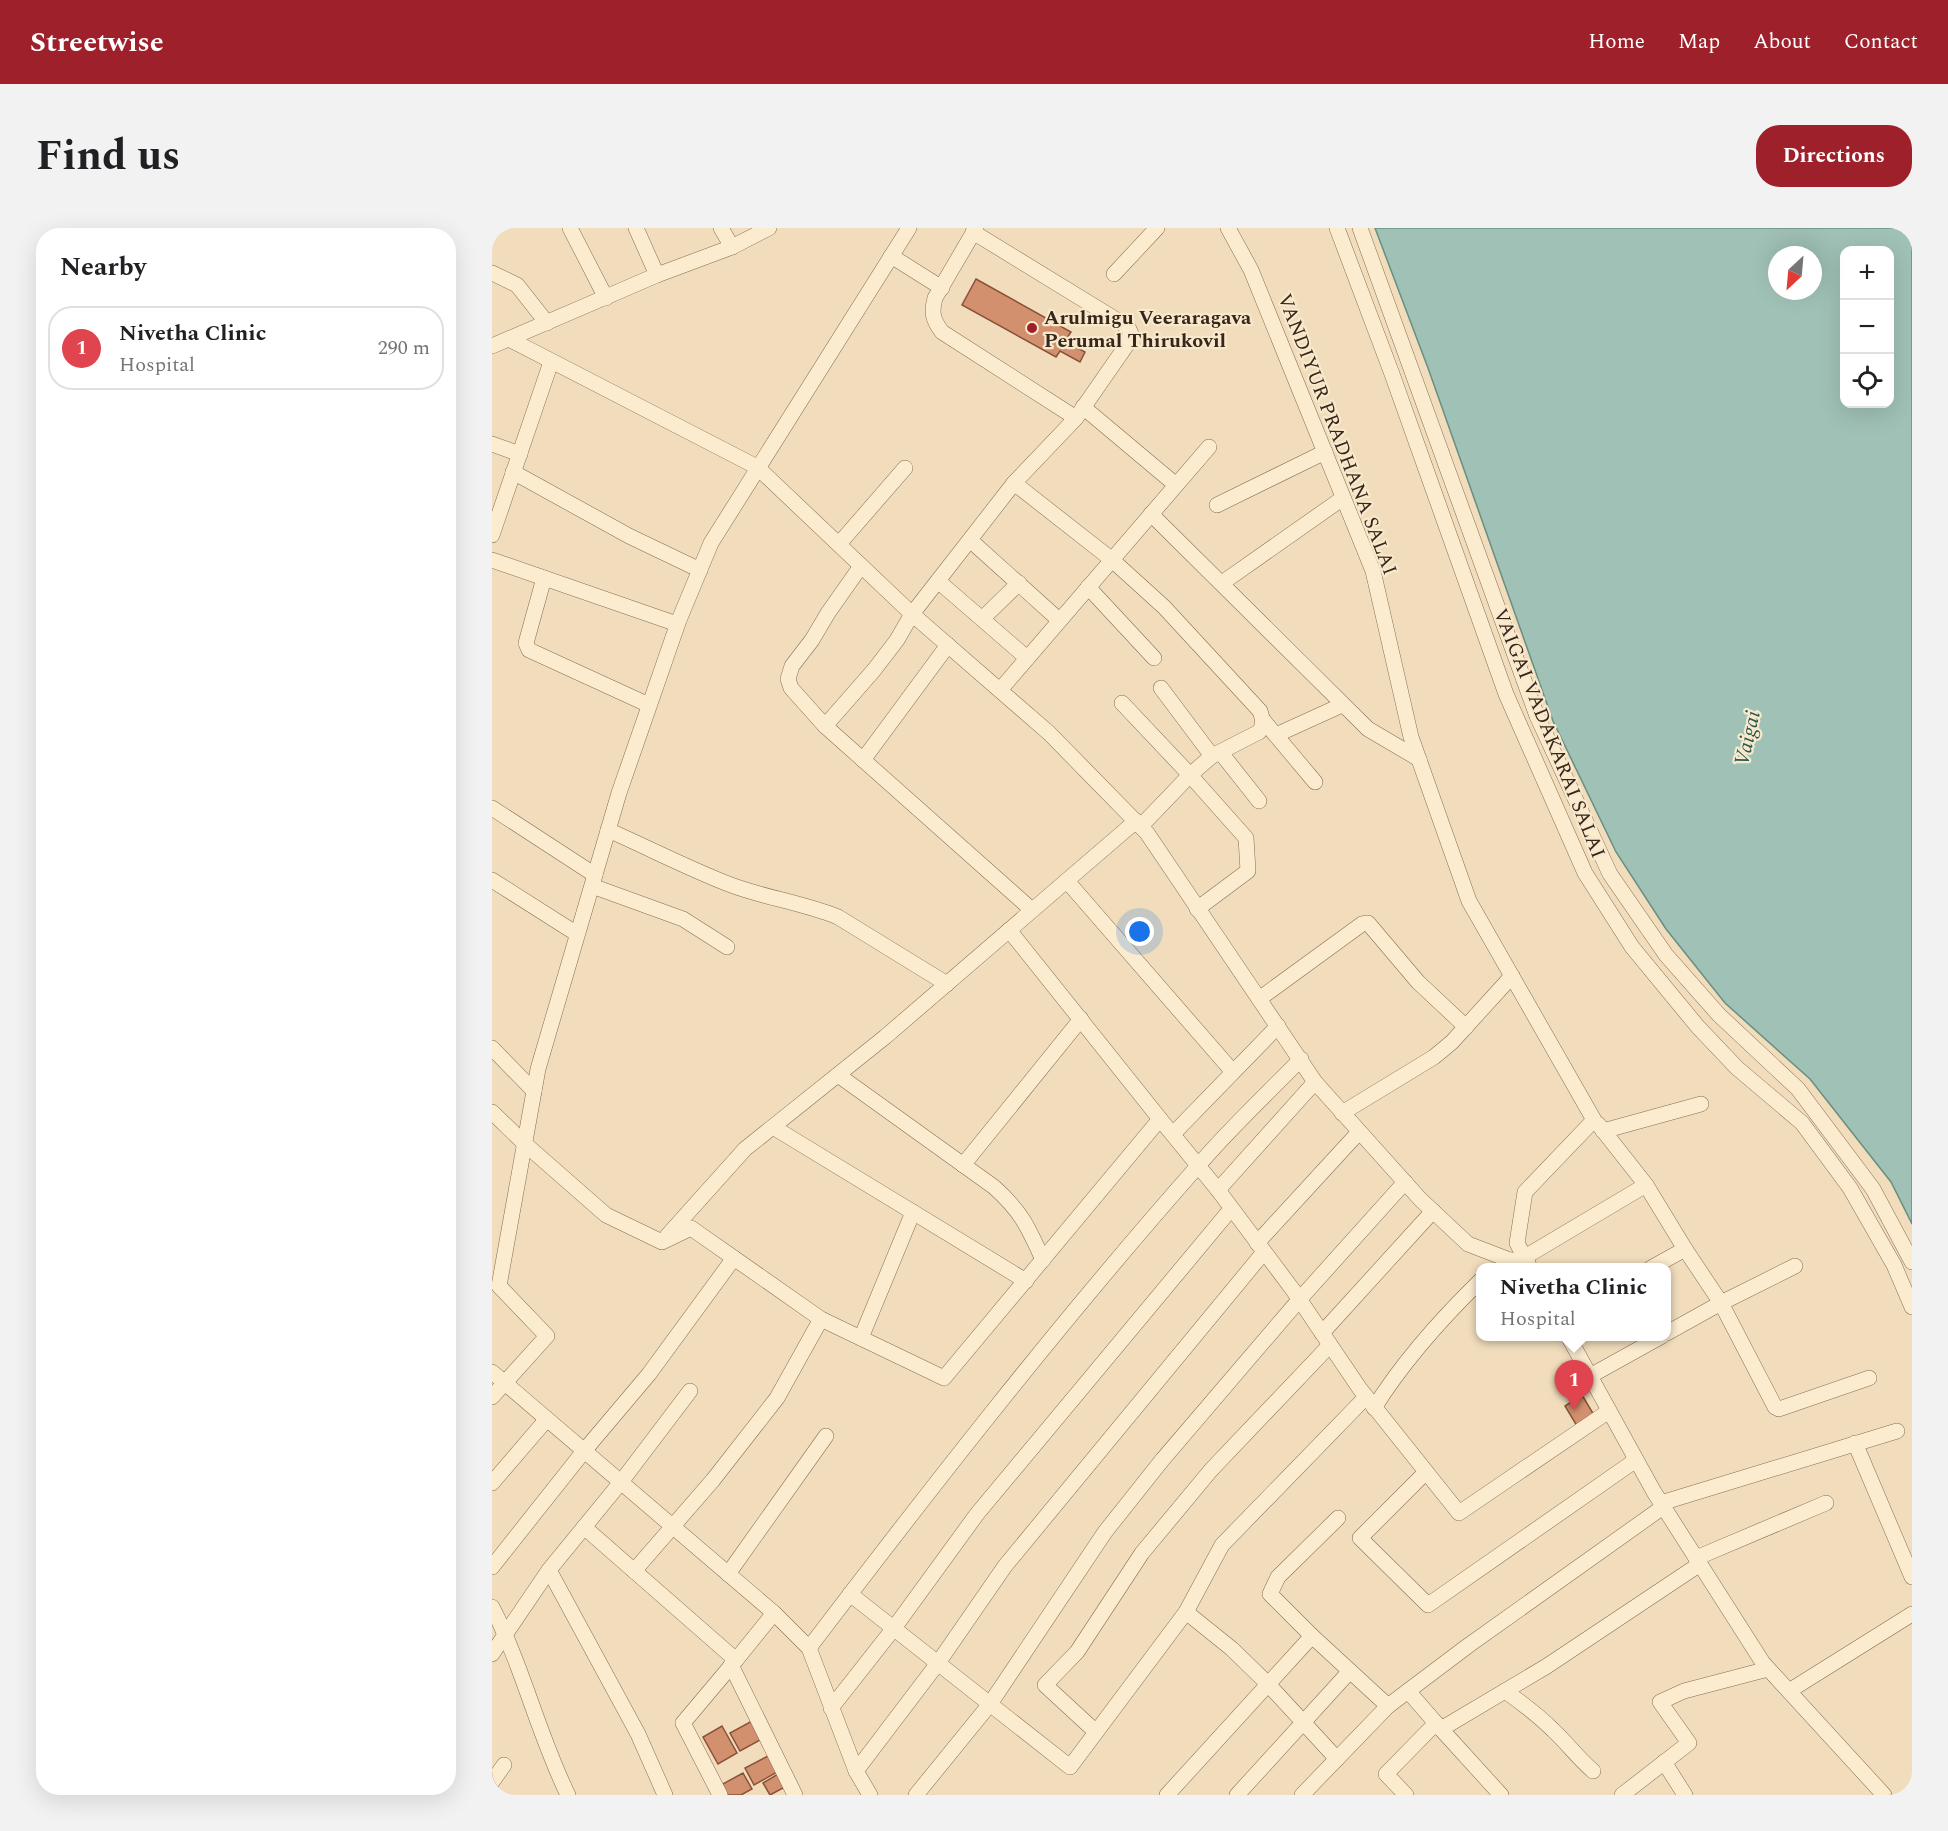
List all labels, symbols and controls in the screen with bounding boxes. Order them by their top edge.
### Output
text: Streetwise [30,21,164,64]
text: Home [1588,26,1645,58]
text: Map [1678,26,1720,58]
text: About [1753,26,1811,58]
text: Contact [1844,26,1918,58]
text: Find us [36,125,180,188]
button: Directions [1756,125,1912,187]
north arrow [1768,246,1822,300]
map controls [1840,246,1894,408]
button: + [1840,246,1894,300]
text: Nearby [60,247,146,287]
street label: VANDIYUR PRADHANA SALAI [1269,289,1405,580]
button: − [1840,300,1894,354]
place label: Arulmigu Veeraragava Perumal Thirukovil [1044,303,1252,356]
text: Nivetha Clinic [119,317,266,350]
marker: Arulmigu Veeraragava Perumal Thirukovil [1025,321,1039,335]
text: 1 [76,333,87,363]
text: 290 m [378,333,430,363]
text: Hospital [119,350,195,380]
button: locate [1840,354,1894,408]
street label: VAIGAI VADAKARAI SALAI [1485,604,1613,863]
water label: Vaigai [1726,707,1770,769]
your location [1125,917,1154,946]
popup [1476,1263,1671,1341]
text: Nivetha Clinic [1500,1271,1647,1304]
text: Hospital [1500,1304,1576,1334]
pin: 1 [1554,1360,1594,1410]

